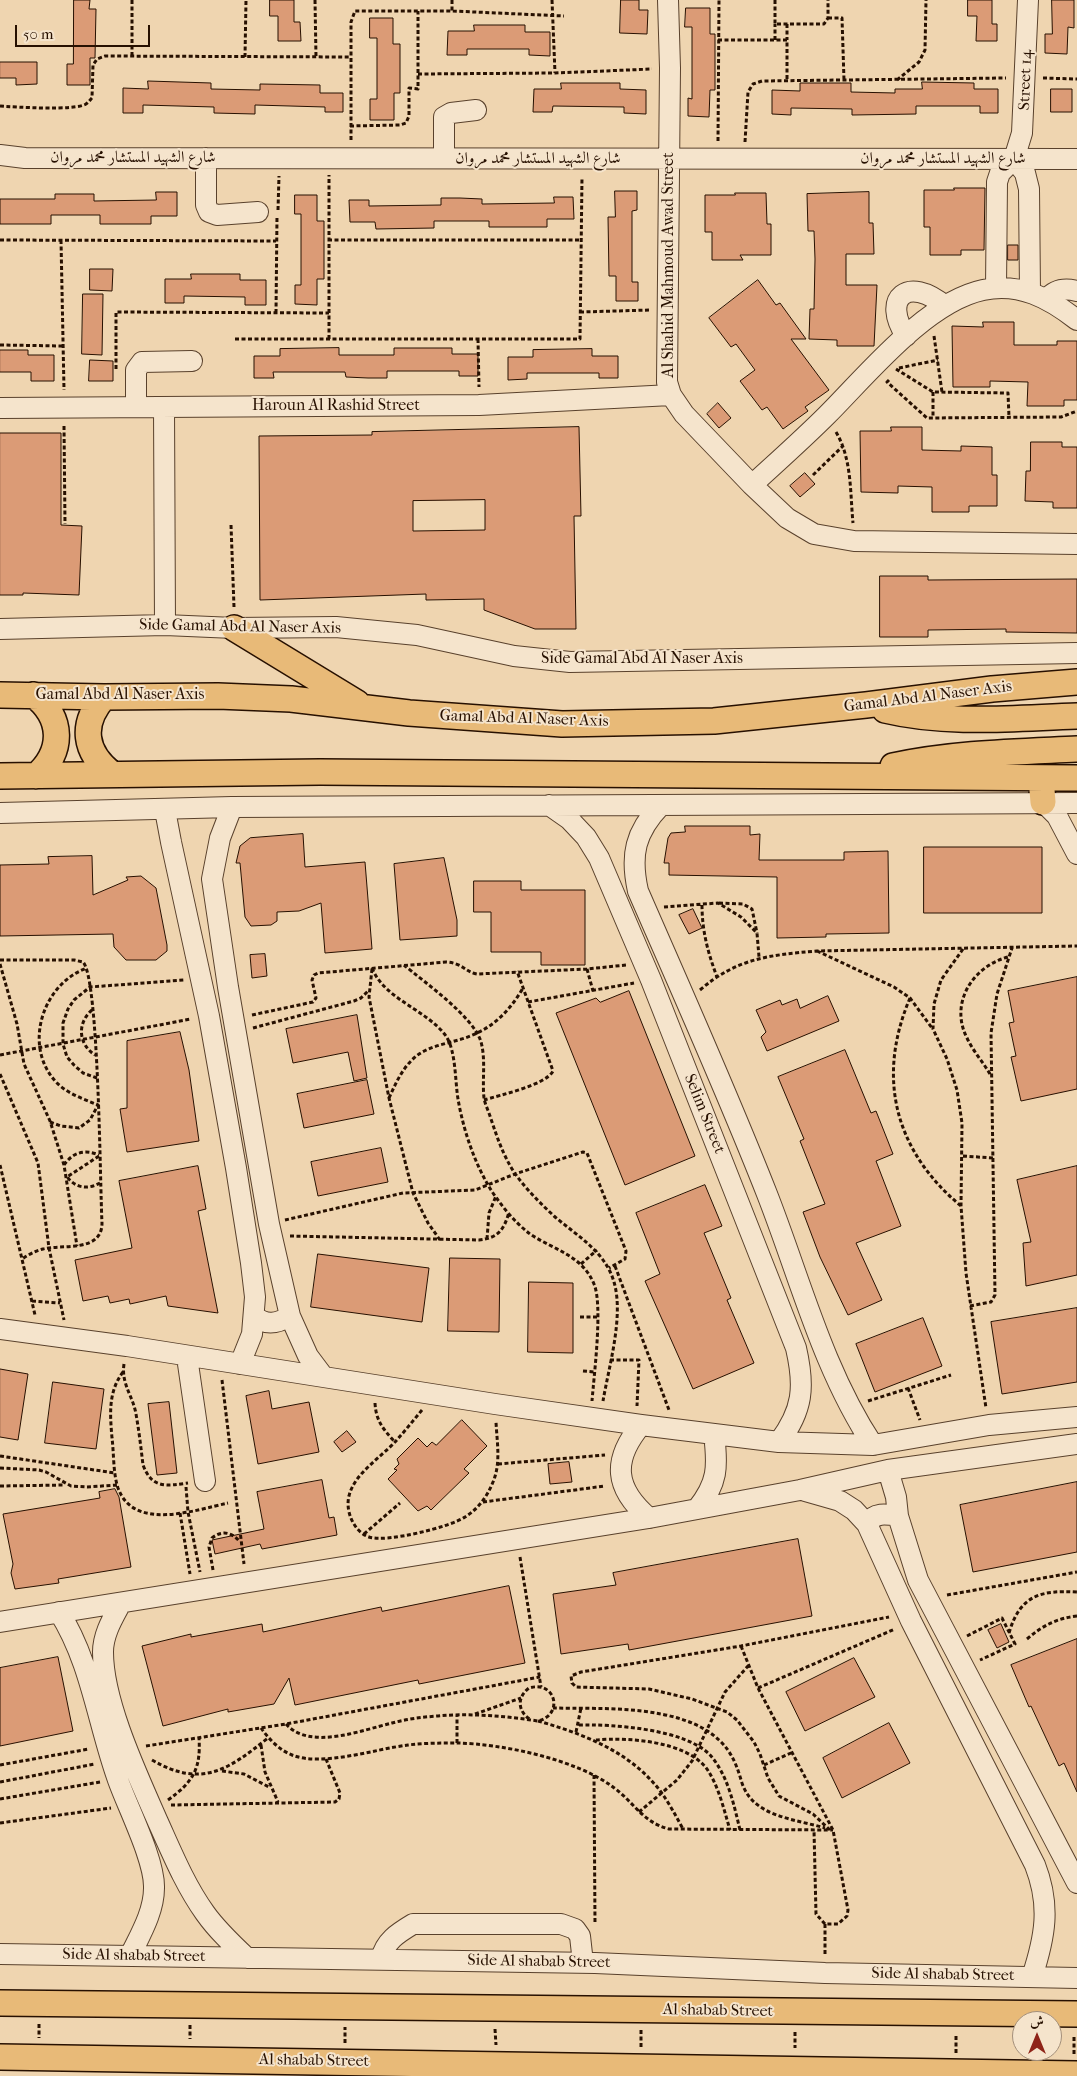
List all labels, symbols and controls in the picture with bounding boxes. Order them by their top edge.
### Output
scale bar [18,15,152,47]
text: 50 m [23,25,53,43]
street label: Street 14 [1015,49,1037,111]
street label: شارع الشهيد المستشار محمد مروان [50,148,216,168]
street label: شارع الشهيد المستشار محمد مروان [455,149,621,169]
street label: شارع الشهيد المستشار محمد مروان [860,149,1026,169]
street label: Al Shahid Mahmoud Awad Street [659,152,679,378]
street label: Haroun Al Rashid Street [252,396,420,416]
street label: Side Gamal Abd Al Naser Axis [139,616,341,638]
street label: Side Gamal Abd Al Naser Axis [541,649,743,669]
street label: Gamal Abd Al Naser Axis [843,677,1013,717]
street label: Gamal Abd Al Naser Axis [35,685,205,705]
street label: Gamal Abd Al Naser Axis [439,706,609,732]
street label: Selim Street [679,1071,729,1157]
street label: Side Al shabab Street [62,1945,206,1967]
street label: Side Al shabab Street [467,1951,611,1973]
street label: Side Al shabab Street [871,1964,1015,1986]
street label: Al shabab Street [663,2000,773,2022]
north arrow [1012,2011,1062,2061]
text: ش [1030,2013,1044,2030]
street label: Al shabab Street [259,2050,369,2072]

